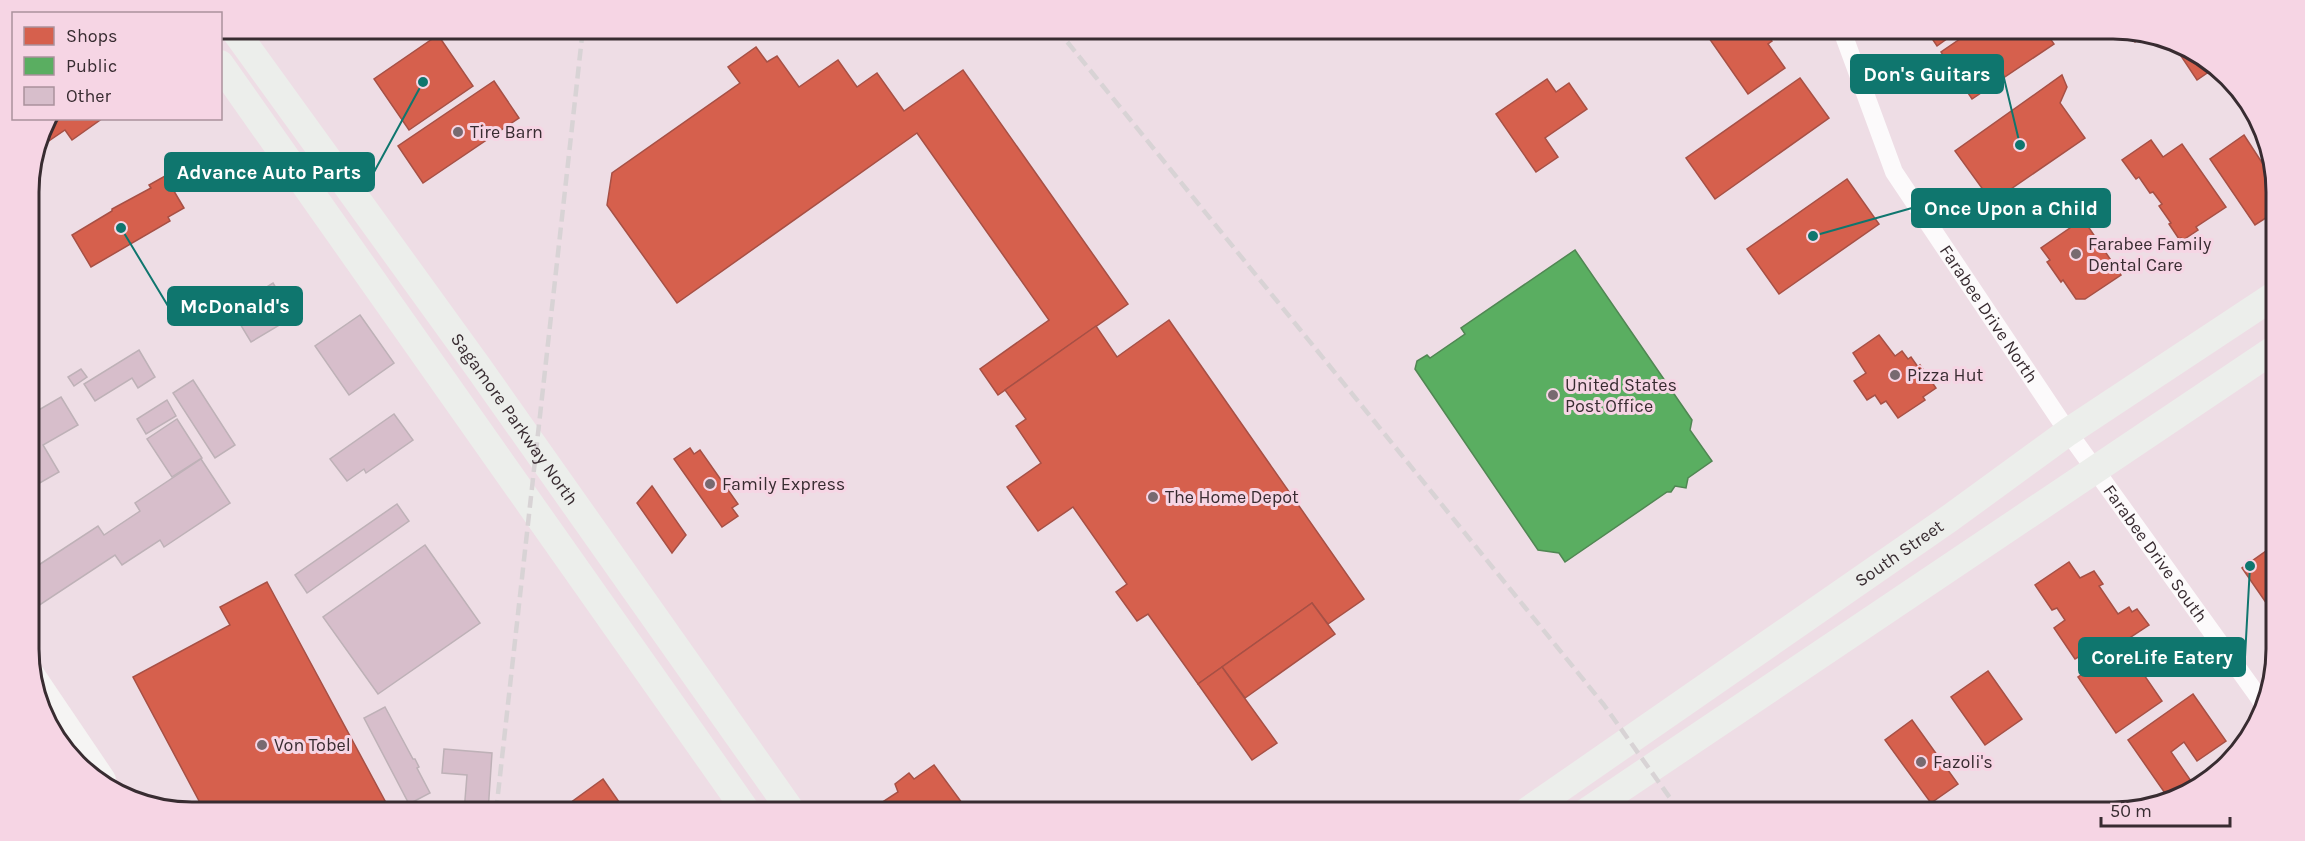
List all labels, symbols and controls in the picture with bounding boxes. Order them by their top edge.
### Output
legend [12,12,222,120]
text: Shops [66,25,118,47]
text: Public [66,55,117,77]
callout: Don's Guitars [1851,55,2003,93]
text: Don's Guitars [1863,63,1991,86]
text: Other [66,85,111,107]
place label: Tire Barn [470,121,543,143]
marker: Tire Barn [451,125,465,139]
callout: Advance Auto Parts [165,153,374,191]
text: Advance Auto Parts [177,161,361,184]
callout: Once Upon a Child [1912,189,2110,227]
text: Once Upon a Child [1924,197,2098,220]
place label: Farabee Family Dental Care [2088,233,2212,276]
street label: Farabee Drive North [1935,241,2043,387]
marker: Farabee Family Dental Care [2069,247,2083,261]
callout: McDonald's [168,287,302,325]
text: McDonald's [180,295,290,318]
street label: Sagamore Parkway North [446,329,583,510]
place label: Pizza Hut [1907,364,1984,386]
marker: Pizza Hut [1888,368,1902,382]
place label: United States Post Office [1565,374,1677,417]
marker: United States Post Office [1546,388,1560,402]
place label: Family Express [722,473,845,495]
marker: Family Express [703,477,717,491]
street label: Farabee Drive South [2098,480,2212,627]
place label: The Home Depot [1165,486,1299,508]
marker: The Home Depot [1146,490,1160,504]
street label: South Street [1850,515,1948,592]
callout: CoreLife Eatery [2079,638,2245,676]
text: CoreLife Eatery [2091,646,2233,669]
place label: Von Tobel [274,734,351,756]
marker: Von Tobel [255,738,269,752]
place label: Fazoli's [1933,751,1993,773]
marker: Fazoli's [1914,755,1928,769]
scale bar [2101,790,2230,828]
text: 50 m [2110,800,2152,822]

